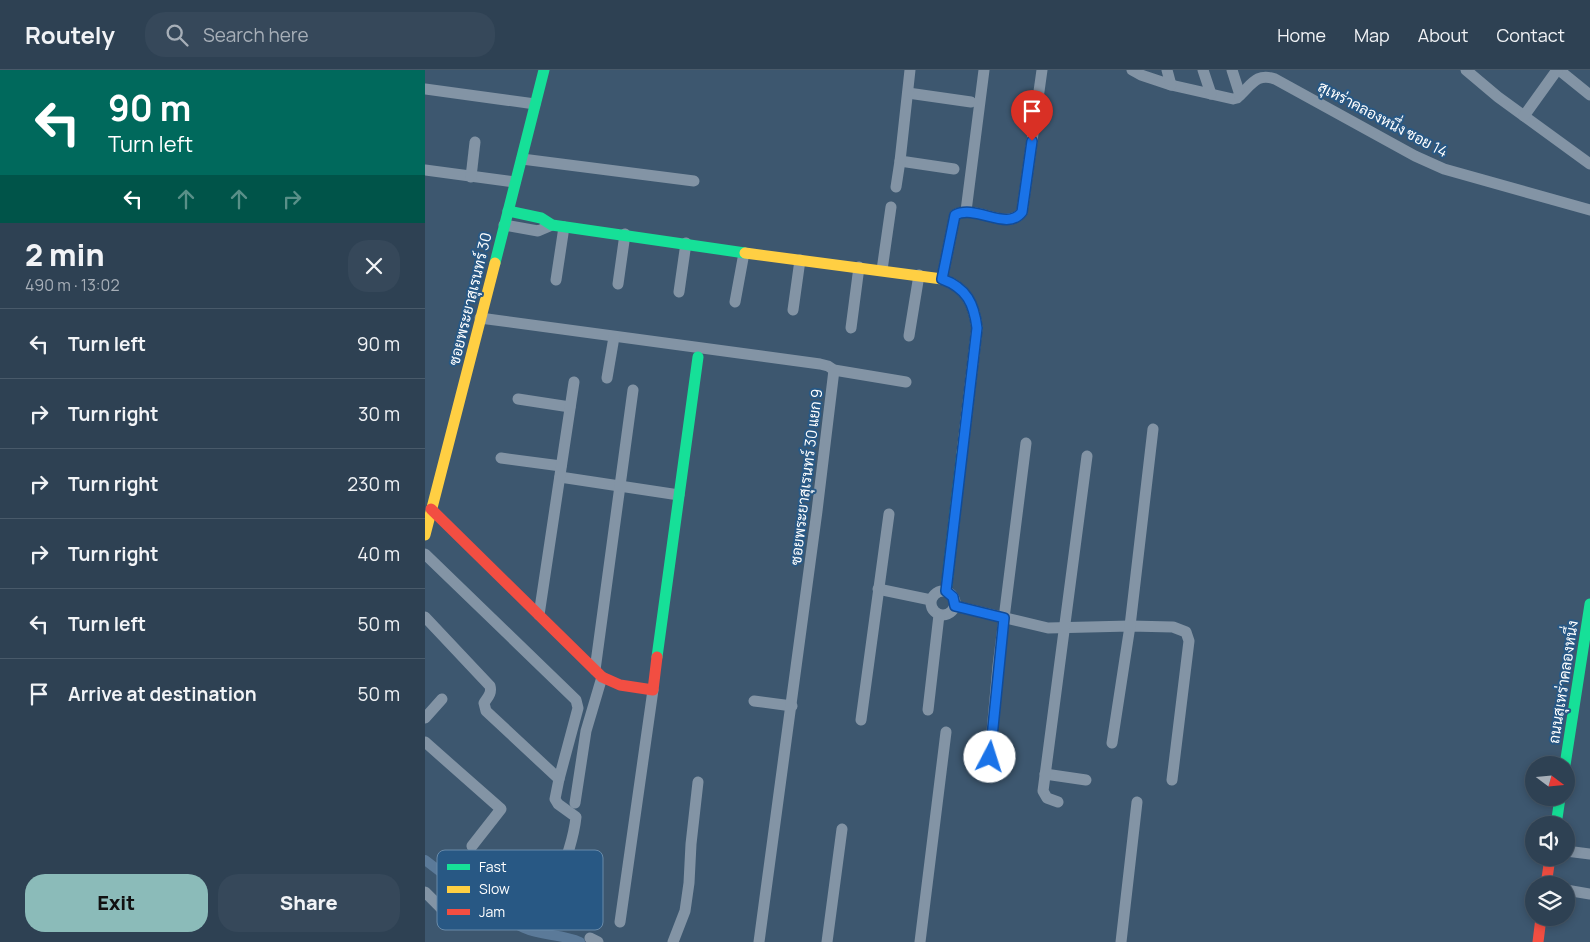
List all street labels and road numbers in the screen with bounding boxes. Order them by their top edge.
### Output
street label: สุเหร่าคลองหนึ่ง ซอย 14 [1314,72,1453,163]
street label: ซอยพระยาสุเรนทร์ 30 [443,230,498,368]
street label: ซอยพระยาสุเรนทร์ 30 แยก 9 [785,388,828,566]
street label: ถนนสุเหร่าคลองหนึ่ง [1539,618,1584,745]

